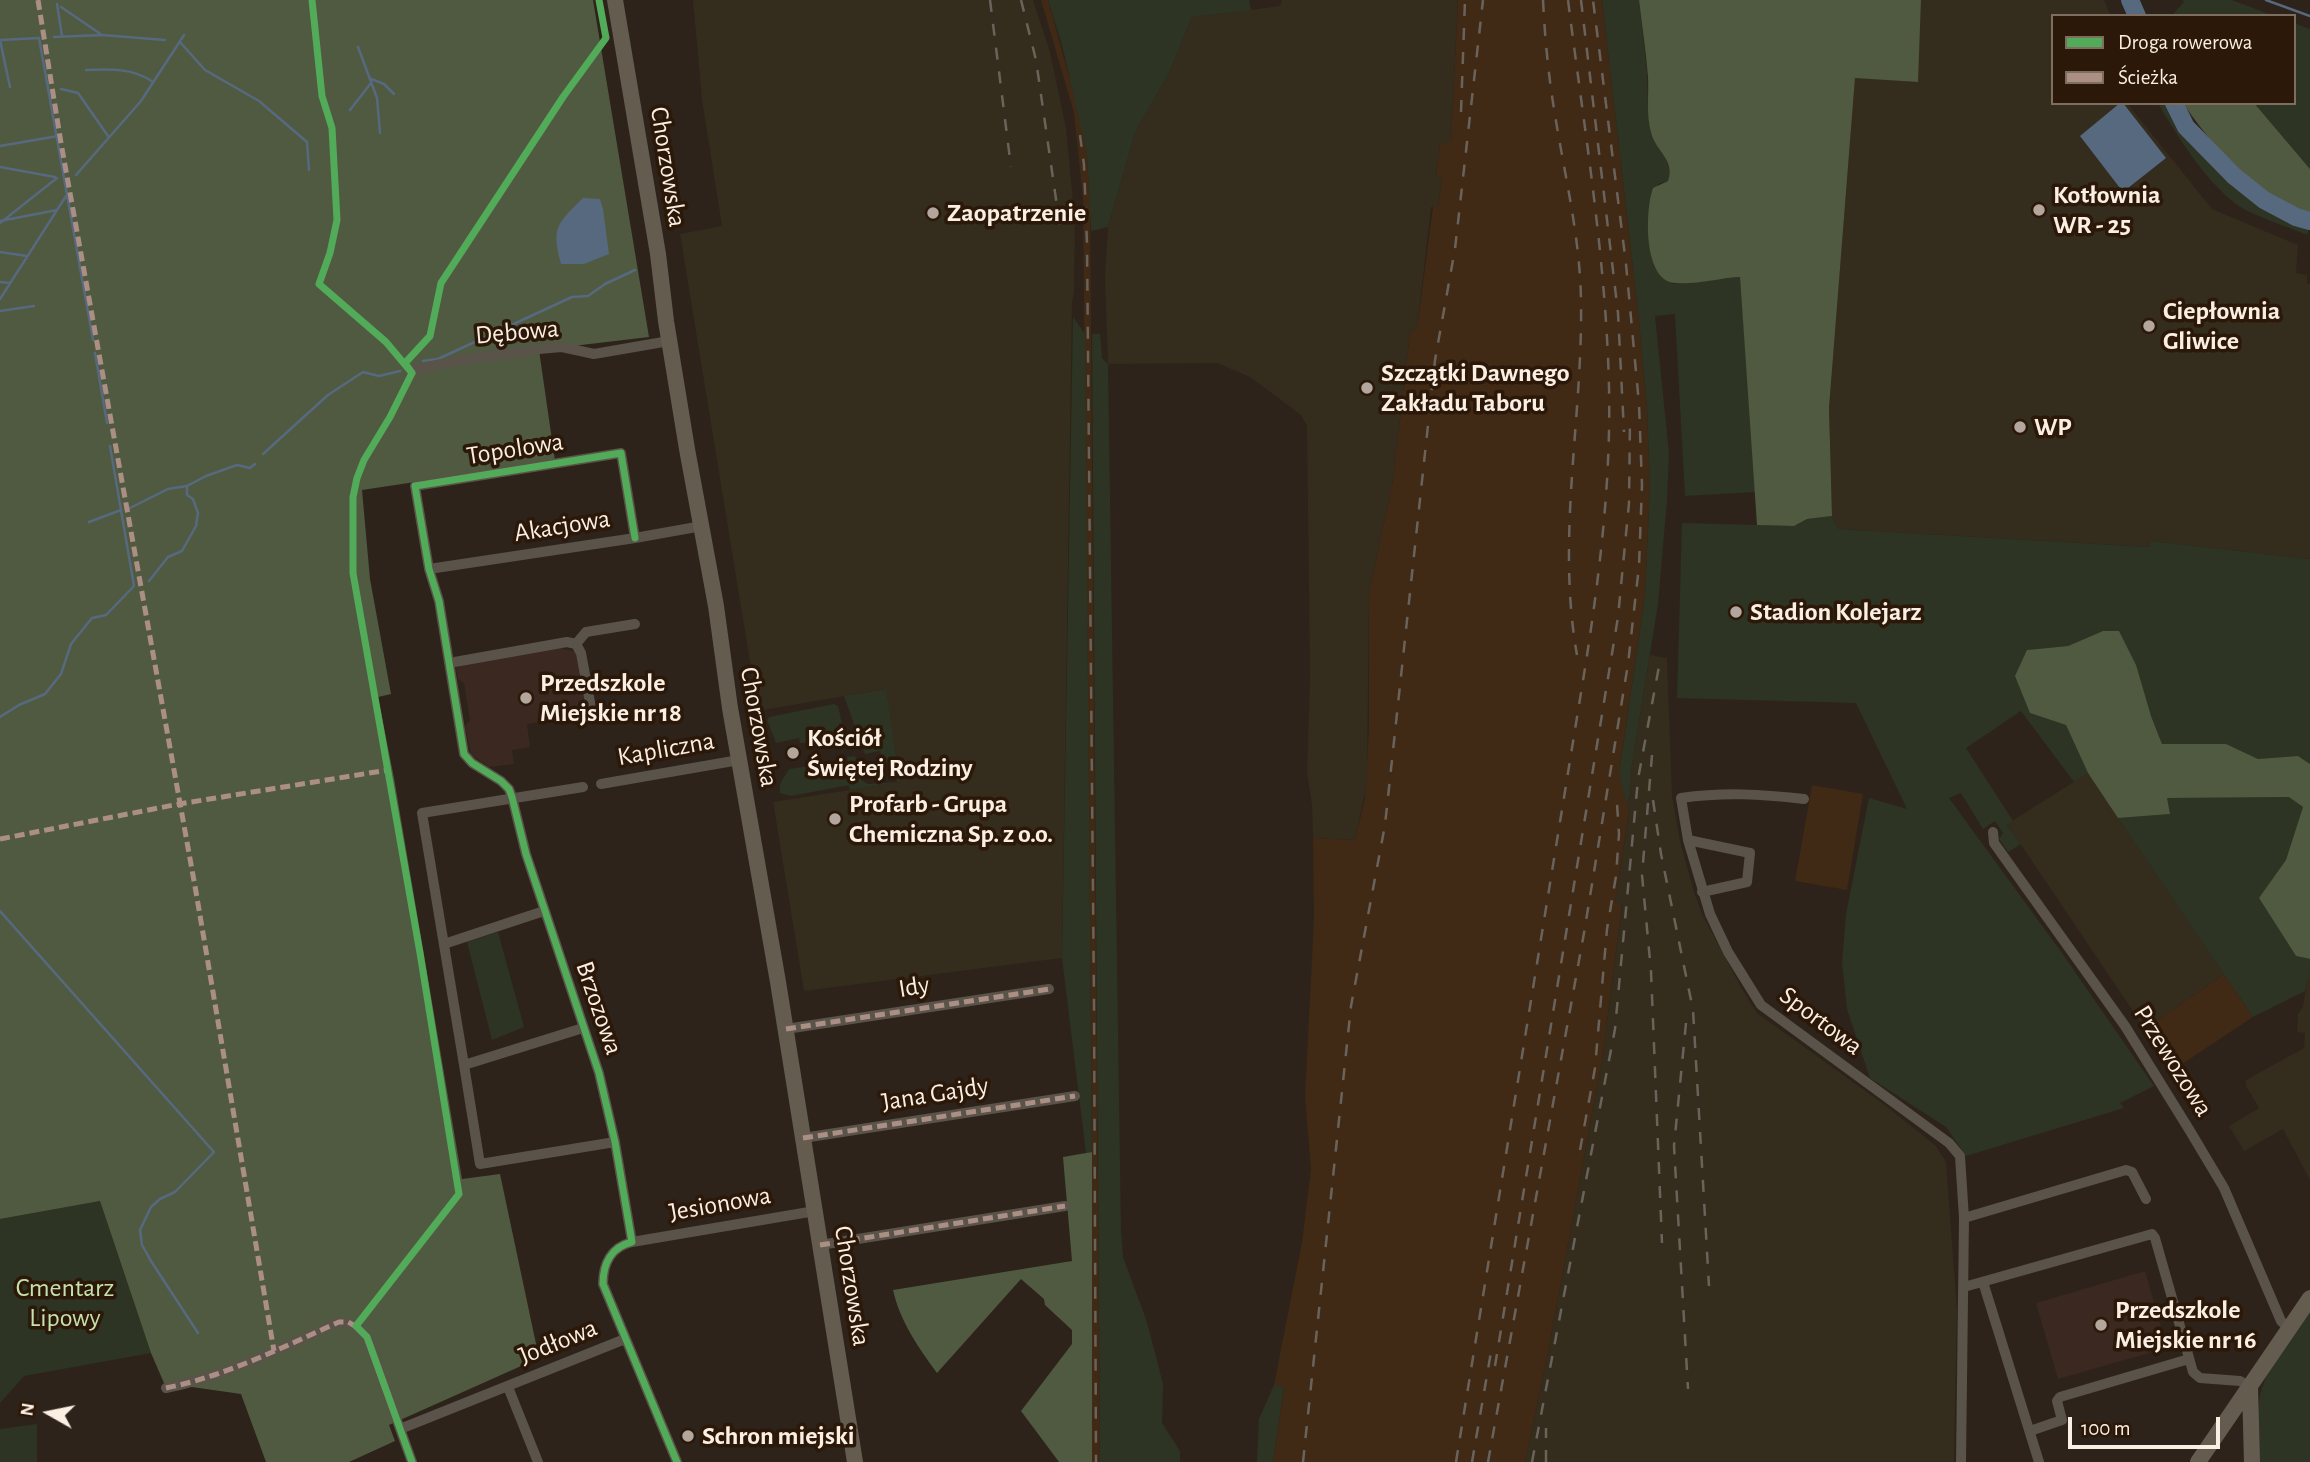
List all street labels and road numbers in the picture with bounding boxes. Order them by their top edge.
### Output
street label: Chorzowska [643,105,693,229]
street label: Dębowa [474,313,560,351]
street label: Topolowa [464,426,566,472]
street label: Akacjowa [512,503,612,549]
street label: Chorzowska [733,665,785,789]
street label: Kapliczna [615,725,717,773]
street label: Brzozowa [569,957,629,1059]
street label: Idy [896,969,932,1005]
street label: Sportowa [1773,980,1869,1062]
street label: Przewozowa [2127,1000,2219,1122]
street label: Jana Gajdy [879,1070,991,1118]
street label: Jesionowa [667,1180,773,1228]
street label: Chorzowska [827,1224,877,1348]
street label: Jodłowa [514,1312,602,1372]

